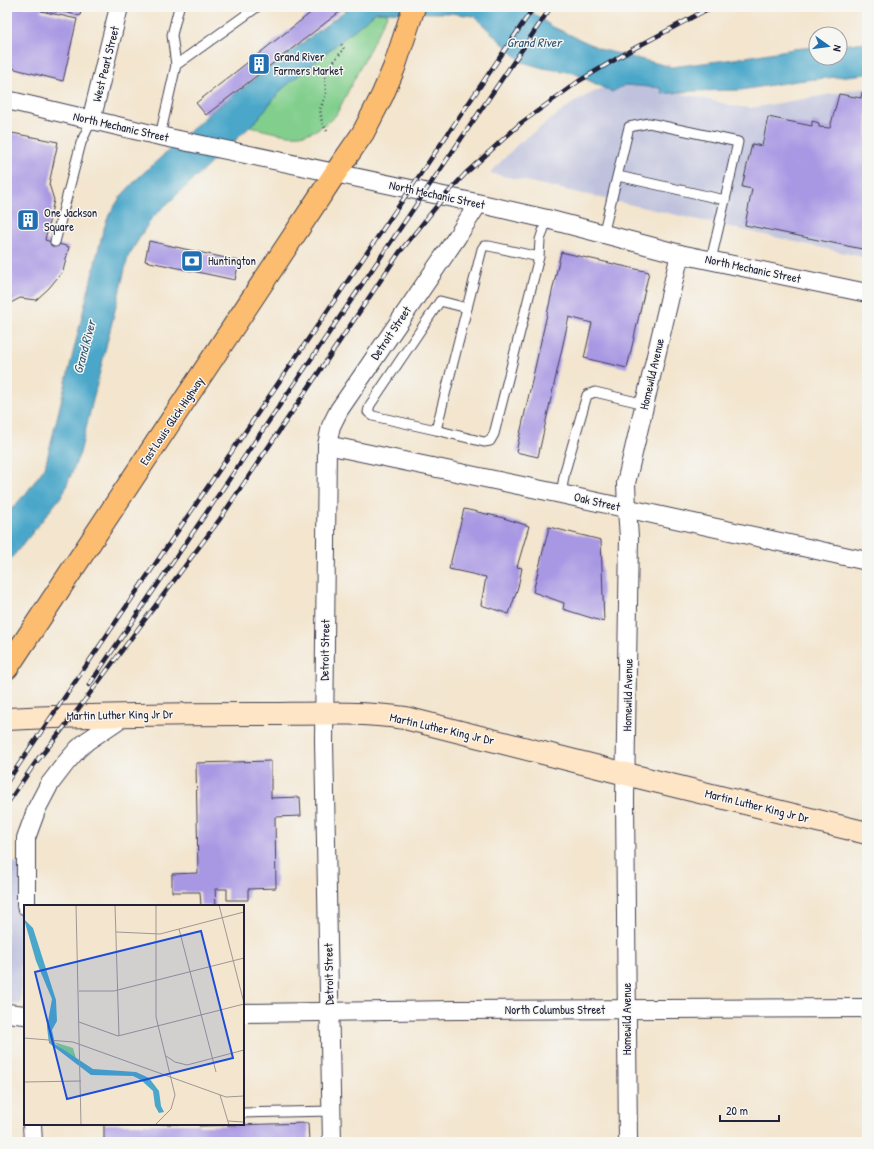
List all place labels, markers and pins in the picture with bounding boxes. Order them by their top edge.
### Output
place label: Grand River Farmers Market [273,48,344,79]
building icon: Grand River Farmers Market [246,51,272,77]
place label: One Jackson Square [44,204,97,235]
building icon: One Jackson Square [15,207,41,233]
bank icon: Huntington [179,248,205,274]
place label: Huntington [208,252,256,269]

